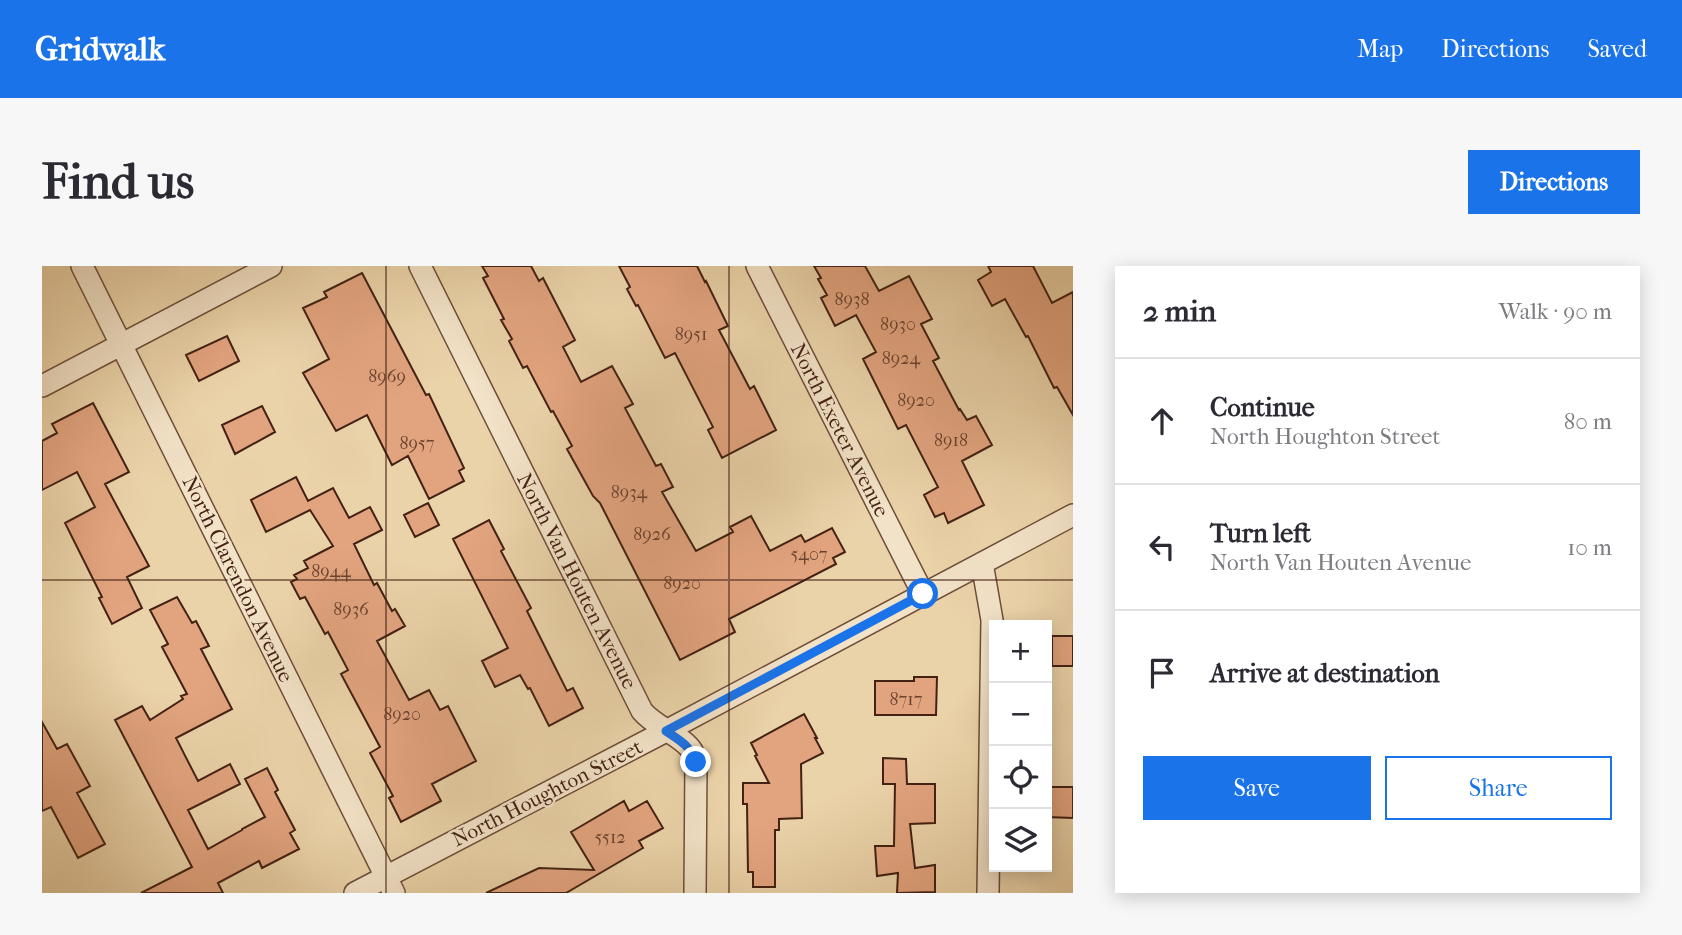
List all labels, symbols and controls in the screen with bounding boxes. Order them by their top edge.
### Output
text: Gridwalk [35,30,165,69]
text: Map [1357,35,1403,63]
text: Directions [1441,35,1549,63]
text: Saved [1587,35,1647,63]
button: Directions [1468,150,1640,214]
text: Find us [42,153,194,211]
house number: 8938 [835,289,869,310]
text: 2 min [1143,294,1216,329]
text: Walk · 90 m [1499,298,1612,325]
house number: 8930 [880,314,916,335]
house number: 8951 [675,324,707,345]
street label: North Exeter Avenue [786,339,894,521]
house number: 8924 [882,348,921,369]
house number: 8969 [368,366,406,387]
house number: 8920 [897,390,935,411]
text: Continue [1210,392,1315,423]
icon: ahead [1143,402,1181,440]
text: 80 m [1564,408,1612,435]
text: North Houghton Street [1210,423,1441,450]
house number: 8918 [934,430,968,451]
house number: 8957 [400,433,435,454]
street label: North Van Houten Avenue [512,469,642,693]
street label: North Clarendon Avenue [178,472,298,686]
house number: 8934 [611,482,648,503]
text: Turn left [1210,518,1311,549]
house number: 8926 [633,524,671,545]
icon: left [1143,528,1181,566]
text: 10 m [1567,534,1612,561]
house number: 5407 [790,544,828,565]
text: North Van Houten Avenue [1210,549,1471,576]
house number: 8944 [311,561,351,582]
house number: 8920 [663,573,701,594]
route start [907,578,938,609]
house number: 8936 [333,599,369,620]
map controls [989,620,1052,872]
button: + [989,620,1052,683]
icon: arrive [1143,654,1181,692]
text: Arrive at destination [1210,658,1440,689]
button: − [989,683,1052,746]
house number: 8717 [890,689,923,710]
house number: 8920 [383,704,421,725]
street label: North Houghton Street [448,734,647,851]
route end [680,746,711,777]
button: locate [989,746,1052,809]
button: Save [1143,756,1371,820]
button: Share [1385,756,1612,820]
button: layers [989,809,1052,872]
house number: 5512 [594,827,626,848]

